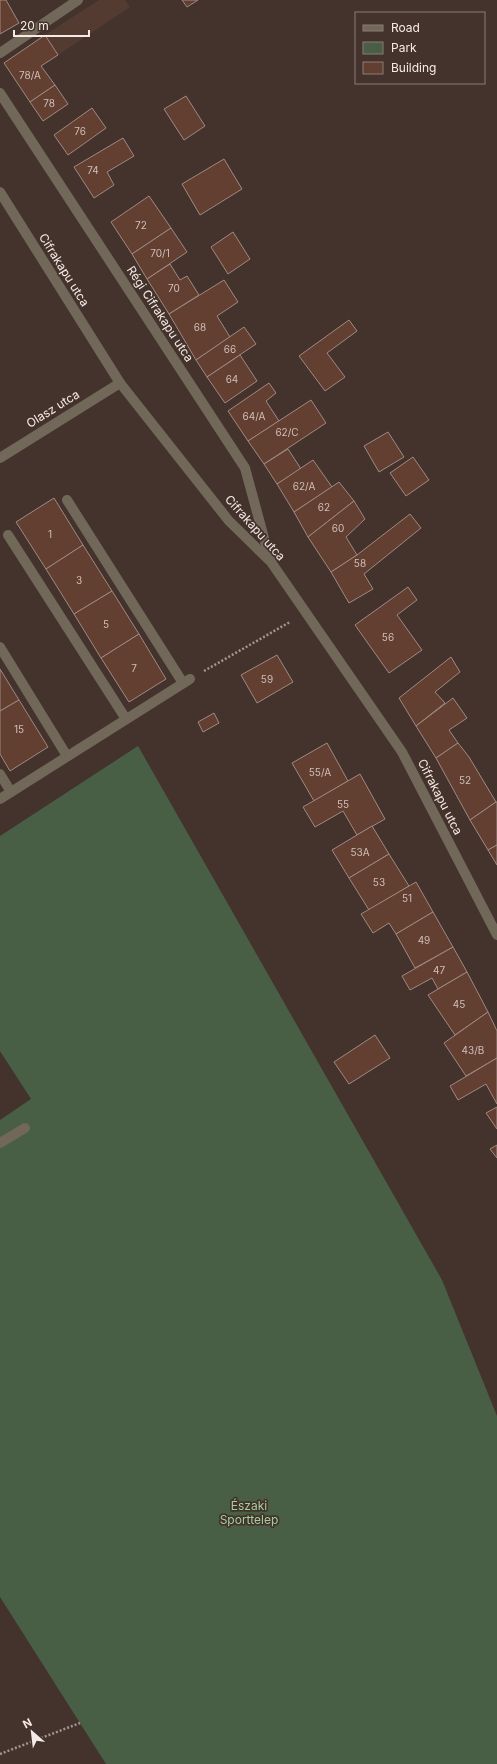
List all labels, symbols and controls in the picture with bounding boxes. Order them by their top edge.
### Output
scale bar [14,12,89,38]
legend [355,12,485,84]
text: 20 m [20,18,49,33]
text: Road [391,20,420,35]
text: Park [391,40,417,55]
text: Building [391,60,436,75]
house number: 78/A [19,69,41,81]
house number: 78 [43,97,55,109]
house number: 76 [74,125,86,137]
house number: 74 [87,164,99,176]
house number: 72 [135,219,147,231]
street label: Cifrakapu utca [36,231,93,309]
house number: 70/1 [150,247,170,259]
street label: Régi Cifrakapu utca [124,263,197,364]
house number: 70 [168,282,180,294]
house number: 68 [194,321,206,333]
house number: 66 [224,343,236,355]
house number: 64 [226,373,238,385]
street label: Olasz utca [23,386,82,431]
house number: 64/A [243,410,266,422]
house number: 62/C [275,426,299,438]
house number: 62/A [293,480,315,492]
street label: Cifrakapu utca [222,492,289,564]
house number: 62 [318,501,330,513]
house number: 60 [332,522,344,534]
house number: 1 [48,528,52,540]
house number: 58 [354,557,366,569]
house number: 3 [76,574,82,586]
house number: 5 [103,618,109,630]
house number: 56 [382,631,394,643]
house number: 7 [131,662,137,674]
house number: 59 [261,673,273,685]
house number: 15 [14,723,24,735]
street label: Cifrakapu utca [415,756,466,837]
house number: 55/A [309,766,331,778]
house number: 52 [459,774,471,786]
house number: 55 [337,798,349,810]
house number: 53A [350,846,370,858]
house number: 53 [373,876,385,888]
house number: 51 [402,892,412,904]
house number: 49 [418,934,430,946]
house number: 47 [433,964,445,976]
house number: 45 [453,998,465,1010]
house number: 43/B [462,1044,484,1056]
park label: Északi Sporttelep [220,1498,278,1527]
north arrow [12,1712,52,1752]
text: N [20,1715,34,1731]

